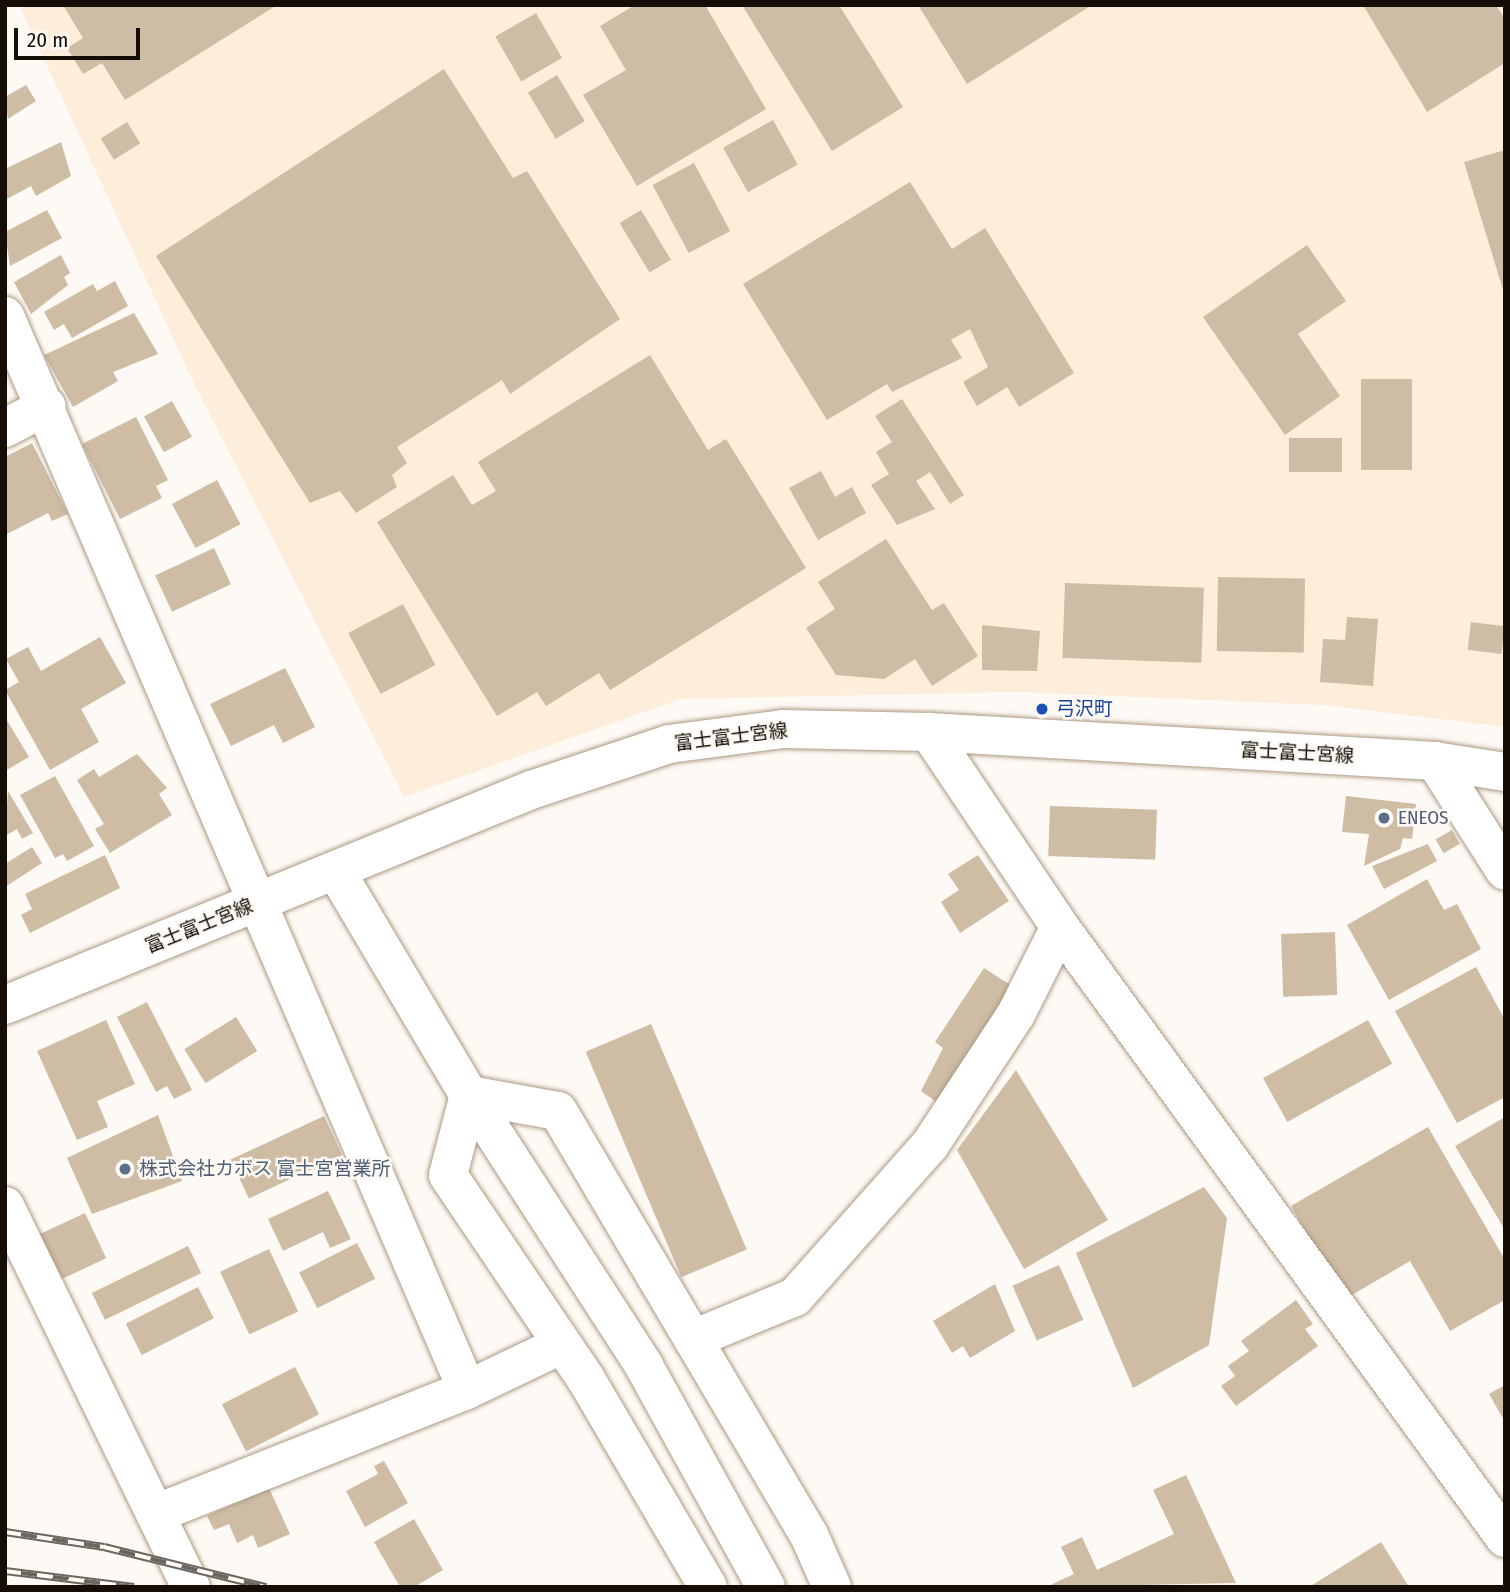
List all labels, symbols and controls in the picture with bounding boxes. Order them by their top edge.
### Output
scale bar [18,14,144,58]
text: 20 m [27,27,68,53]
place label: 弓沢町 [1056,698,1113,720]
marker: 弓沢町 [1034,701,1050,717]
street label: 富士富士宮線 [673,719,789,755]
street label: 富士富士宮線 [1239,739,1355,767]
place label: ENEOS [1398,807,1448,829]
marker: ENEOS [1376,810,1392,826]
street label: 富士富士宮線 [142,894,256,958]
place label: 株式会社カボス 富士宮営業所 [139,1158,390,1180]
marker: 株式会社カボス 富士宮営業所 [117,1161,133,1177]

